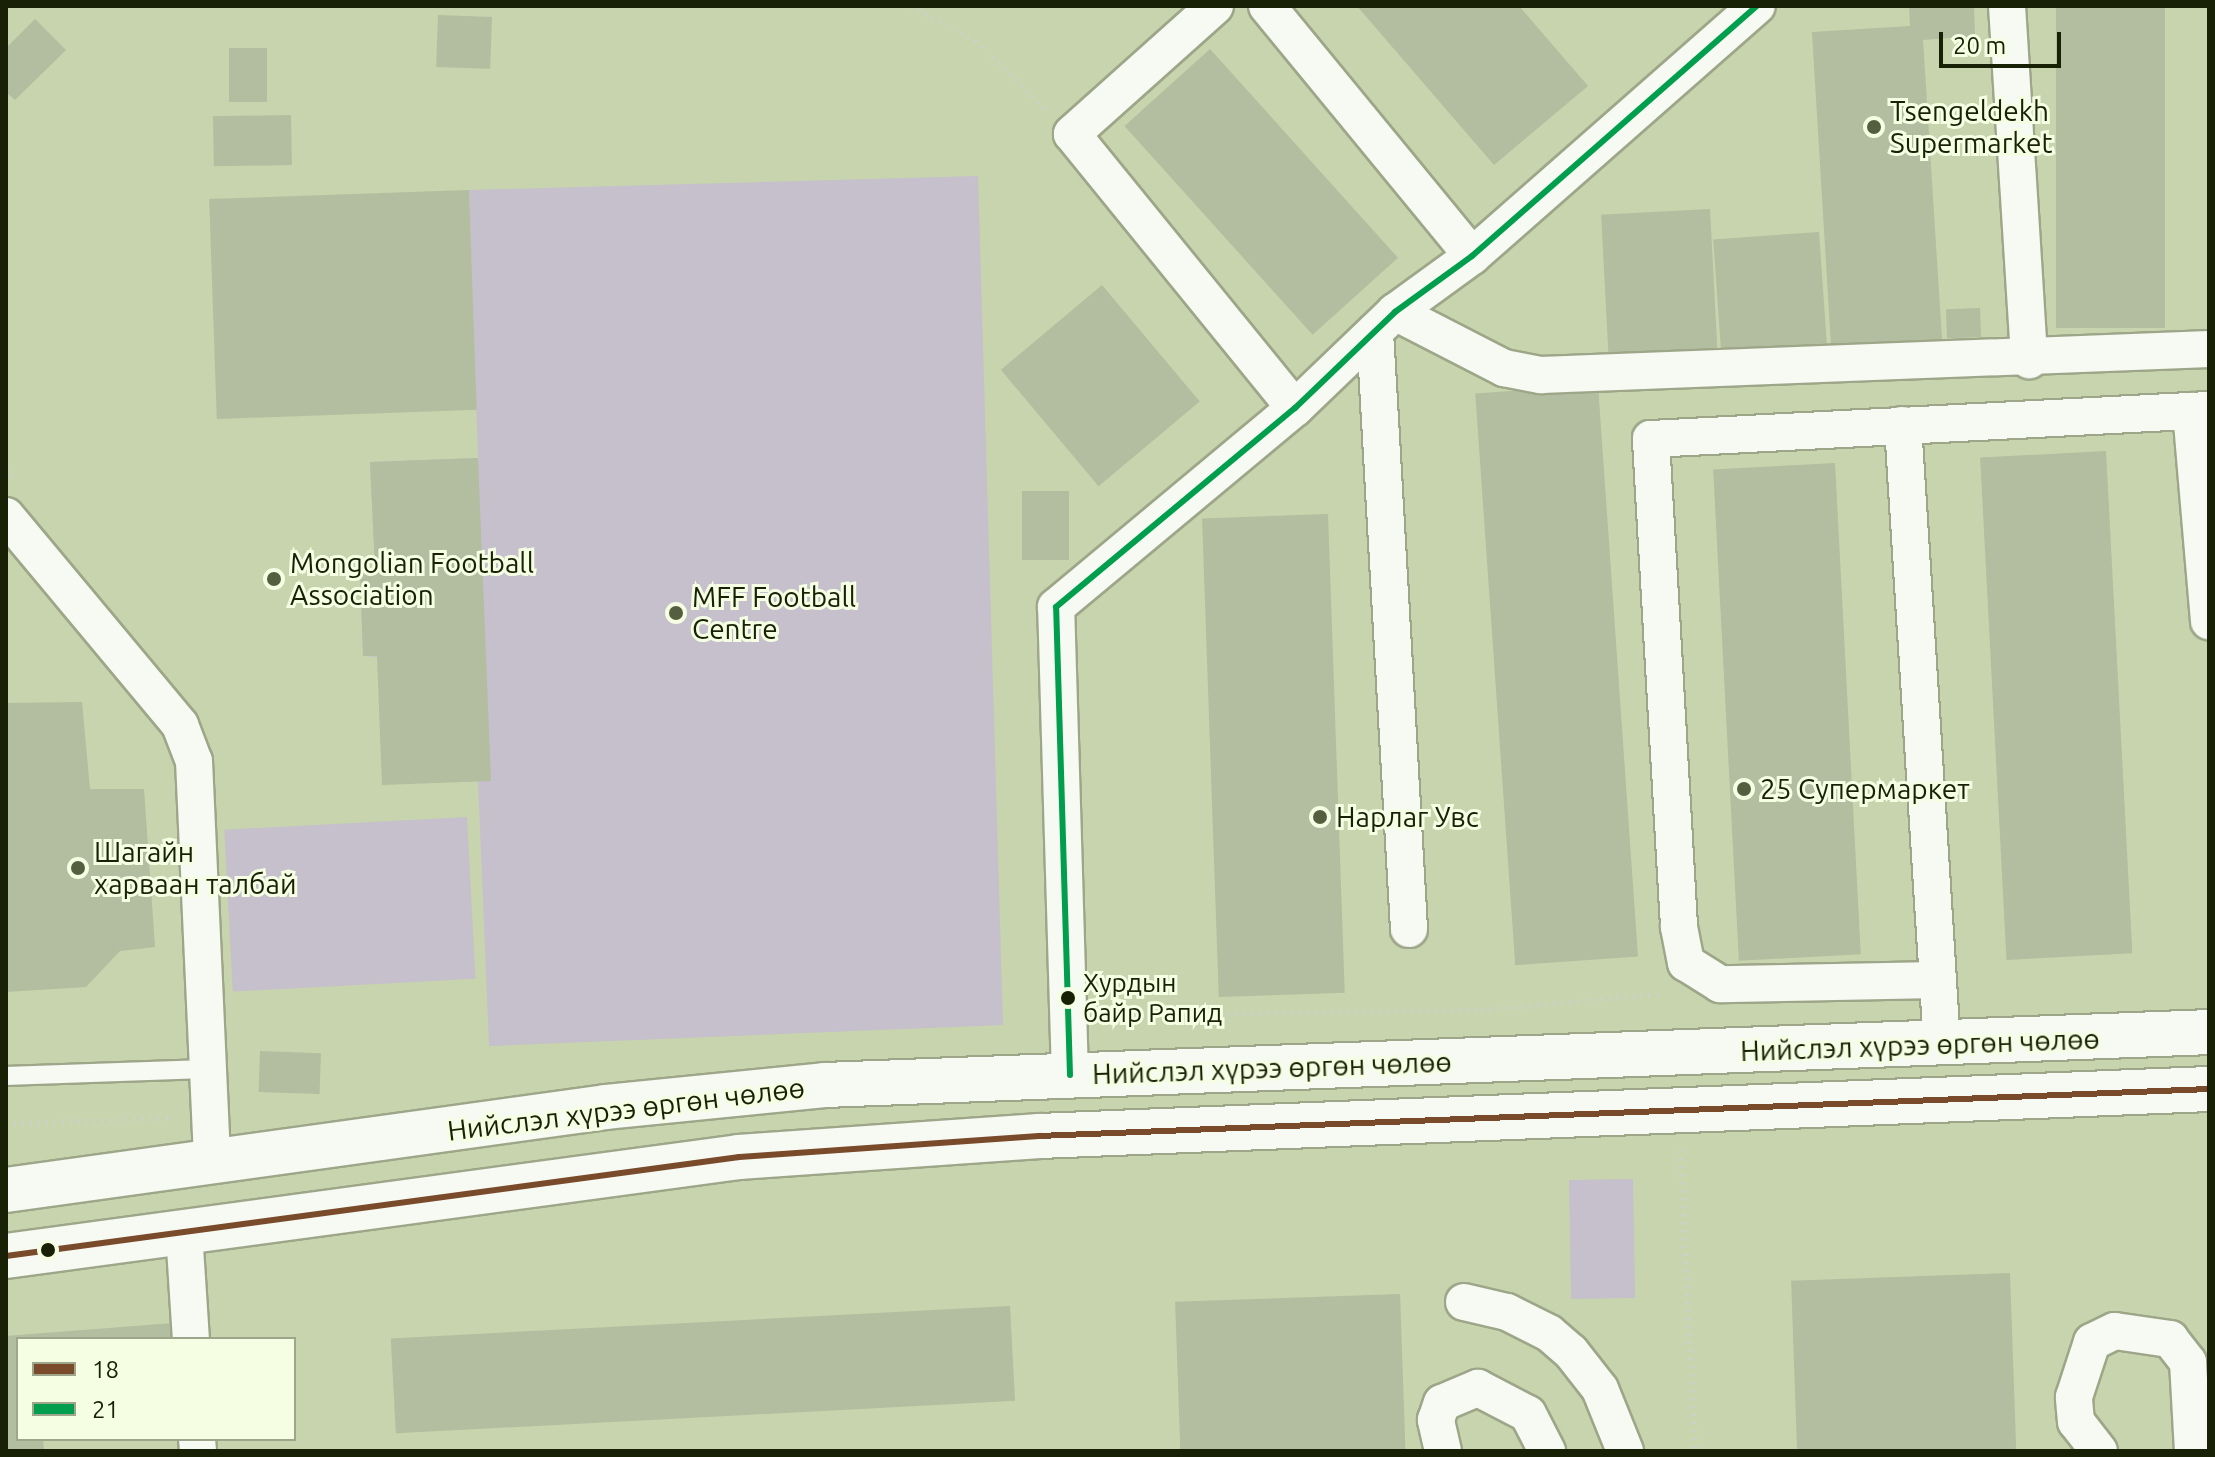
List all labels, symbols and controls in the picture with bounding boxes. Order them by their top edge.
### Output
scale bar [1943,16,2065,66]
text: 20 m [1953,32,2006,59]
place label: Tsengeldekh Supermarket [1890,94,2052,160]
marker: Tsengeldekh Supermarket [1865,118,1883,136]
place label: Mongolian Football Association [290,546,534,612]
marker: Mongolian Football Association [265,570,283,588]
place label: MFF Football Centre [692,580,856,646]
marker: MFF Football Centre [667,604,685,622]
place label: 25 Супермаркет [1760,772,1970,806]
marker: 25 Супермаркет [1735,780,1753,798]
place label: Нарлаг Увс [1336,800,1479,834]
marker: Нарлаг Увс [1311,808,1329,826]
place label: Шагайн харваан талбай [94,835,296,901]
marker: Шагайн харваан талбай [69,859,87,877]
place label: Хурдын байр Рапид [1083,967,1222,1028]
marker: Хурдын байр Рапид [1060,990,1076,1006]
street label: Нийслэл хүрээ өргөн чөлөө [1740,1022,2100,1068]
street label: Нийслэл хүрээ өргөн чөлөө [1092,1045,1452,1091]
street label: Нийслэл хүрээ өргөн чөлөө [445,1070,807,1148]
unlabelled marker [40,1242,56,1258]
legend [16,1337,296,1441]
text: 18 [92,1356,119,1383]
text: 21 [92,1396,119,1423]

